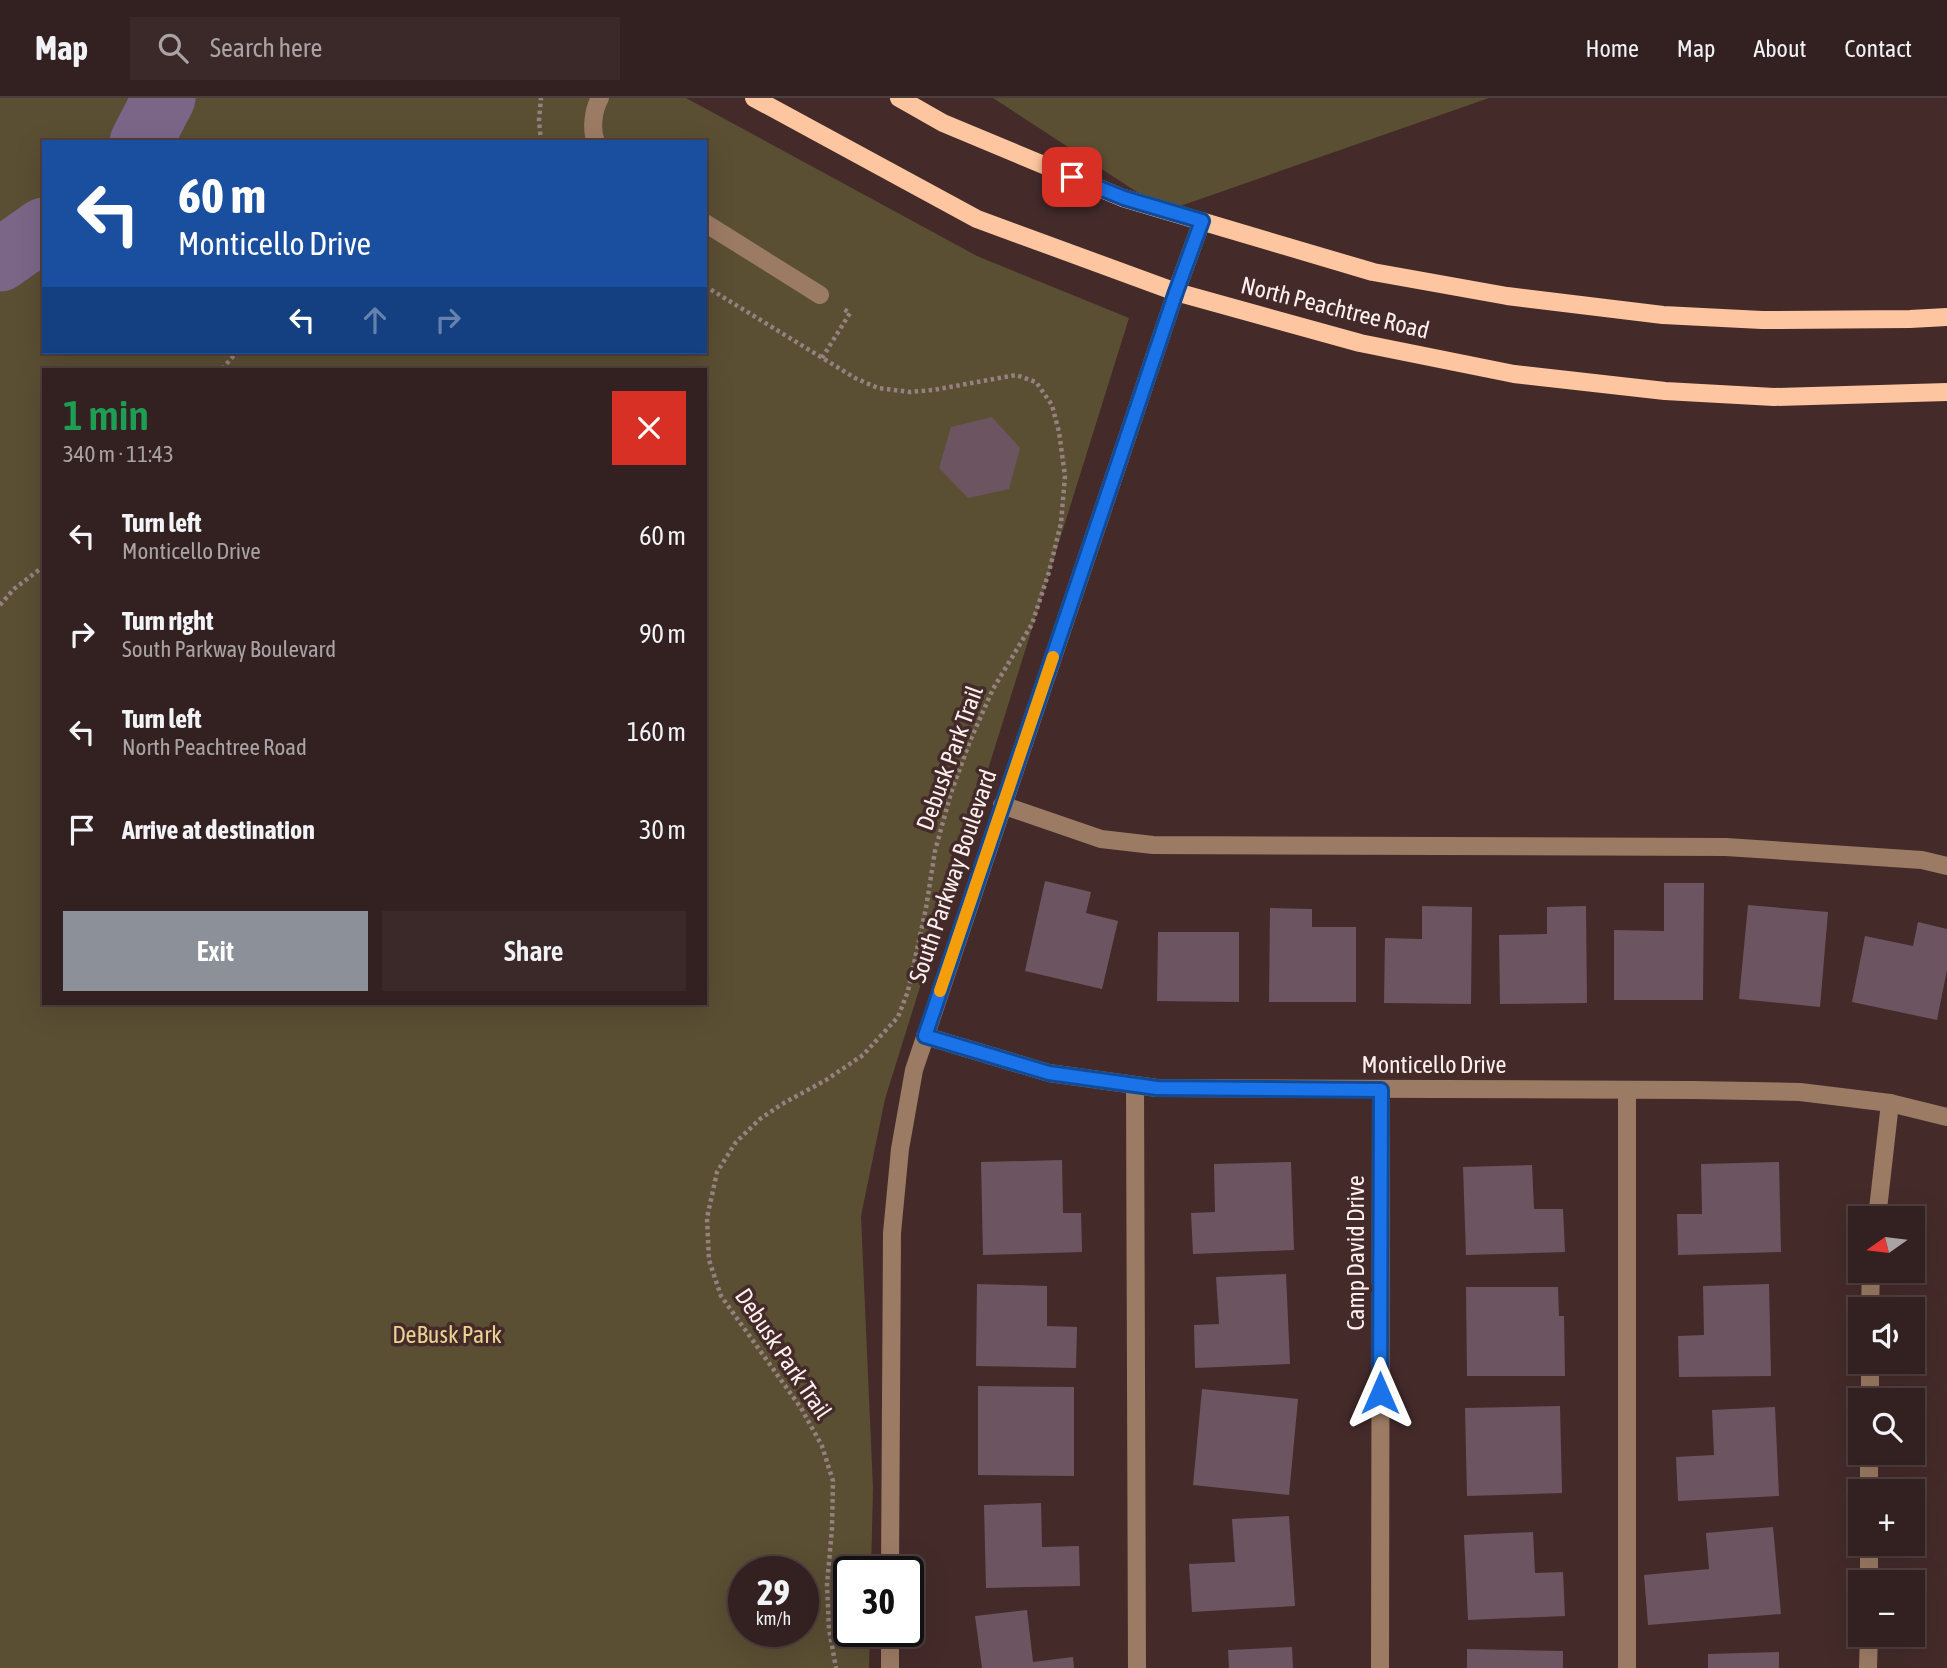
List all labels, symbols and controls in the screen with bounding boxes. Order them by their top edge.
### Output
search box [130,17,620,80]
text: Map [35,29,88,67]
icon: search [154,29,192,67]
text: Search here [210,33,322,63]
text: Home [1585,35,1639,62]
text: Map [1677,35,1715,62]
text: About [1753,35,1806,62]
text: Contact [1844,35,1912,62]
pin [1042,147,1102,207]
icon: arrive [1053,158,1091,196]
text: 60 m [178,167,266,223]
icon: left [63,168,154,259]
text: Monticello Drive [178,225,371,262]
street label: North Peachtree Road [1238,271,1432,344]
icon: left [283,301,321,339]
icon: ahead [356,301,394,339]
icon: right [429,301,467,339]
text: 1 min [63,391,149,439]
button: close [612,391,686,465]
text: 340 m · 11:43 [63,441,174,467]
text: Turn left [122,508,202,538]
icon: left [63,517,101,555]
text: 60 m [639,521,686,551]
text: Monticello Drive [122,538,261,564]
text: Turn right [122,606,213,636]
icon: right [63,615,101,653]
text: 90 m [639,619,686,649]
text: South Parkway Boulevard [122,636,336,662]
street label: Debusk Park Trail [911,681,988,834]
text: Turn left [122,704,202,734]
icon: left [63,713,101,751]
text: 160 m [627,717,686,747]
text: North Peachtree Road [122,734,307,760]
street label: South Parkway Boulevard [903,766,1002,986]
icon: arrive [63,811,101,849]
text: Arrive at destination [122,815,315,845]
text: 30 m [639,815,686,845]
button: Exit [63,911,368,991]
button: Share [382,911,686,991]
street label: Monticello Drive [1362,1051,1506,1078]
street label: Camp David Drive [1342,1175,1369,1331]
north arrow [1848,1206,1925,1283]
map controls [1848,1206,1925,1647]
street label: Debusk Park Trail [730,1283,837,1425]
button: sound [1848,1297,1925,1374]
park label: DeBusk Park [392,1321,502,1348]
position arrow [1343,1356,1417,1430]
button: search [1848,1388,1925,1465]
button: + [1848,1479,1925,1556]
speed limit sign: 30 [833,1556,924,1647]
button: − [1848,1570,1925,1647]
text: 29 [757,1572,790,1612]
text: km/h [756,1608,791,1629]

